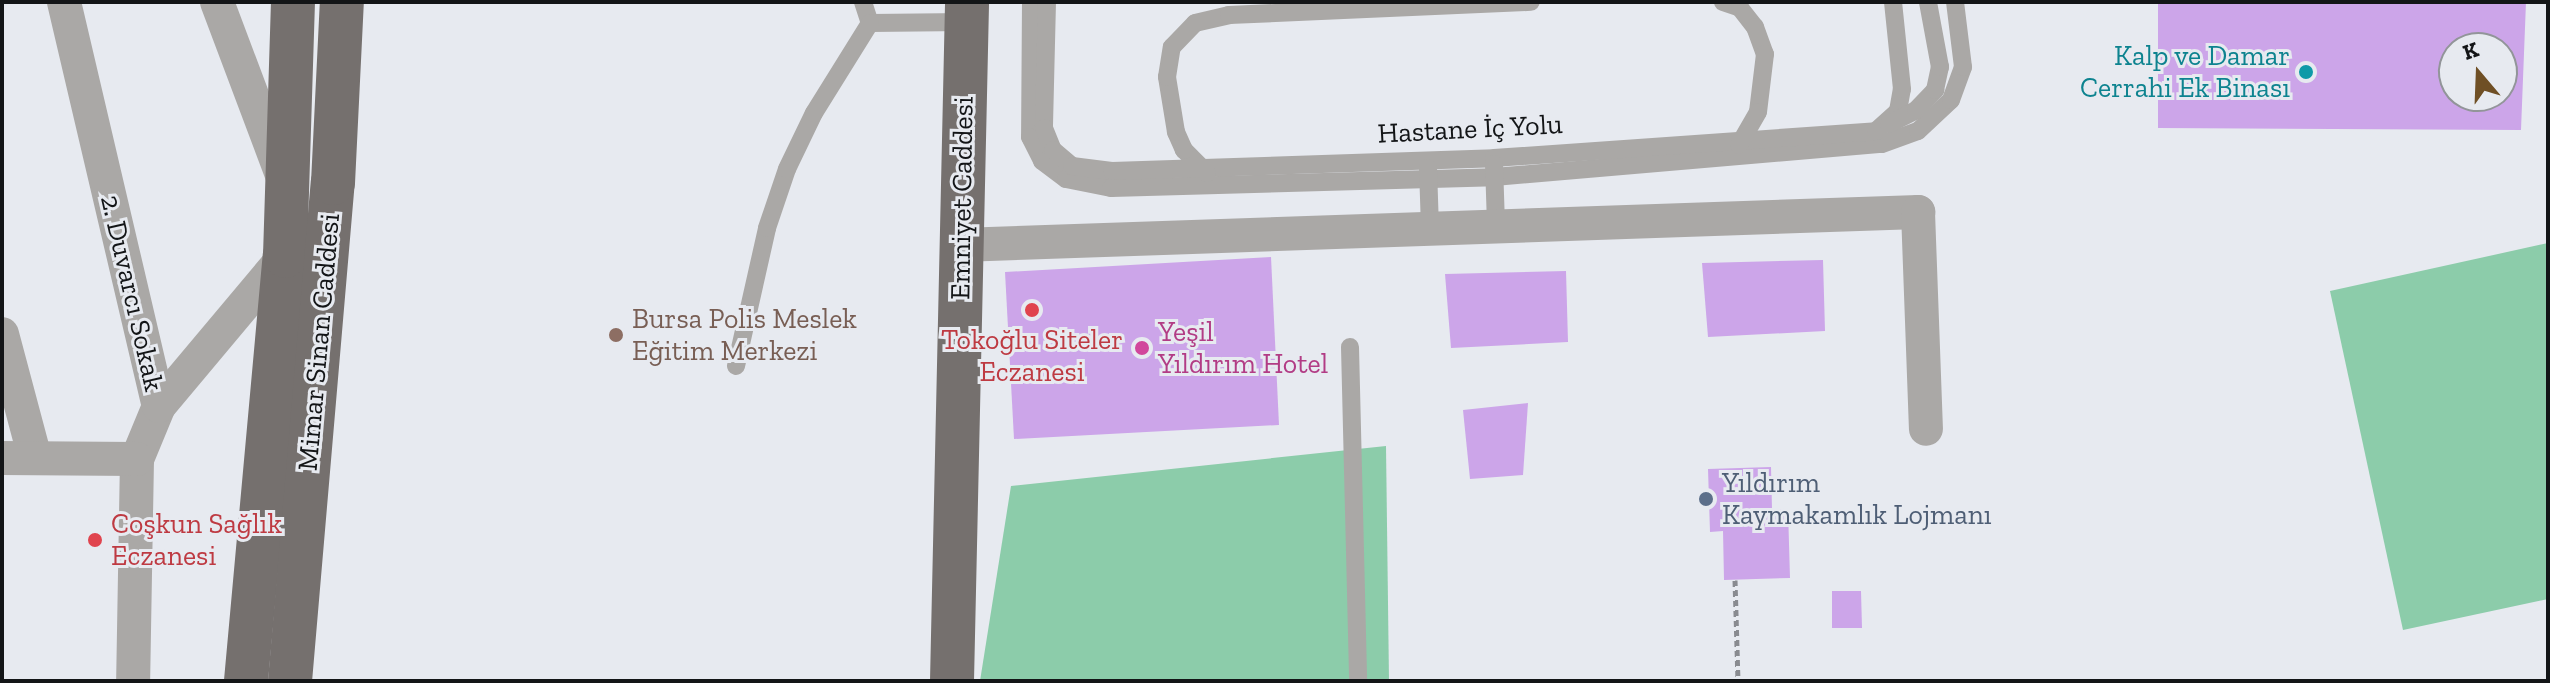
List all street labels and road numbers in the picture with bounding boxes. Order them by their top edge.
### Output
street label: Emniyet Caddesi [943,96,981,300]
street label: Hastane İç Yolu [1376,107,1564,151]
street label: 2. Duvarcı Sokak [93,192,171,394]
street label: Mimar Sinan Caddesi [291,212,347,472]

